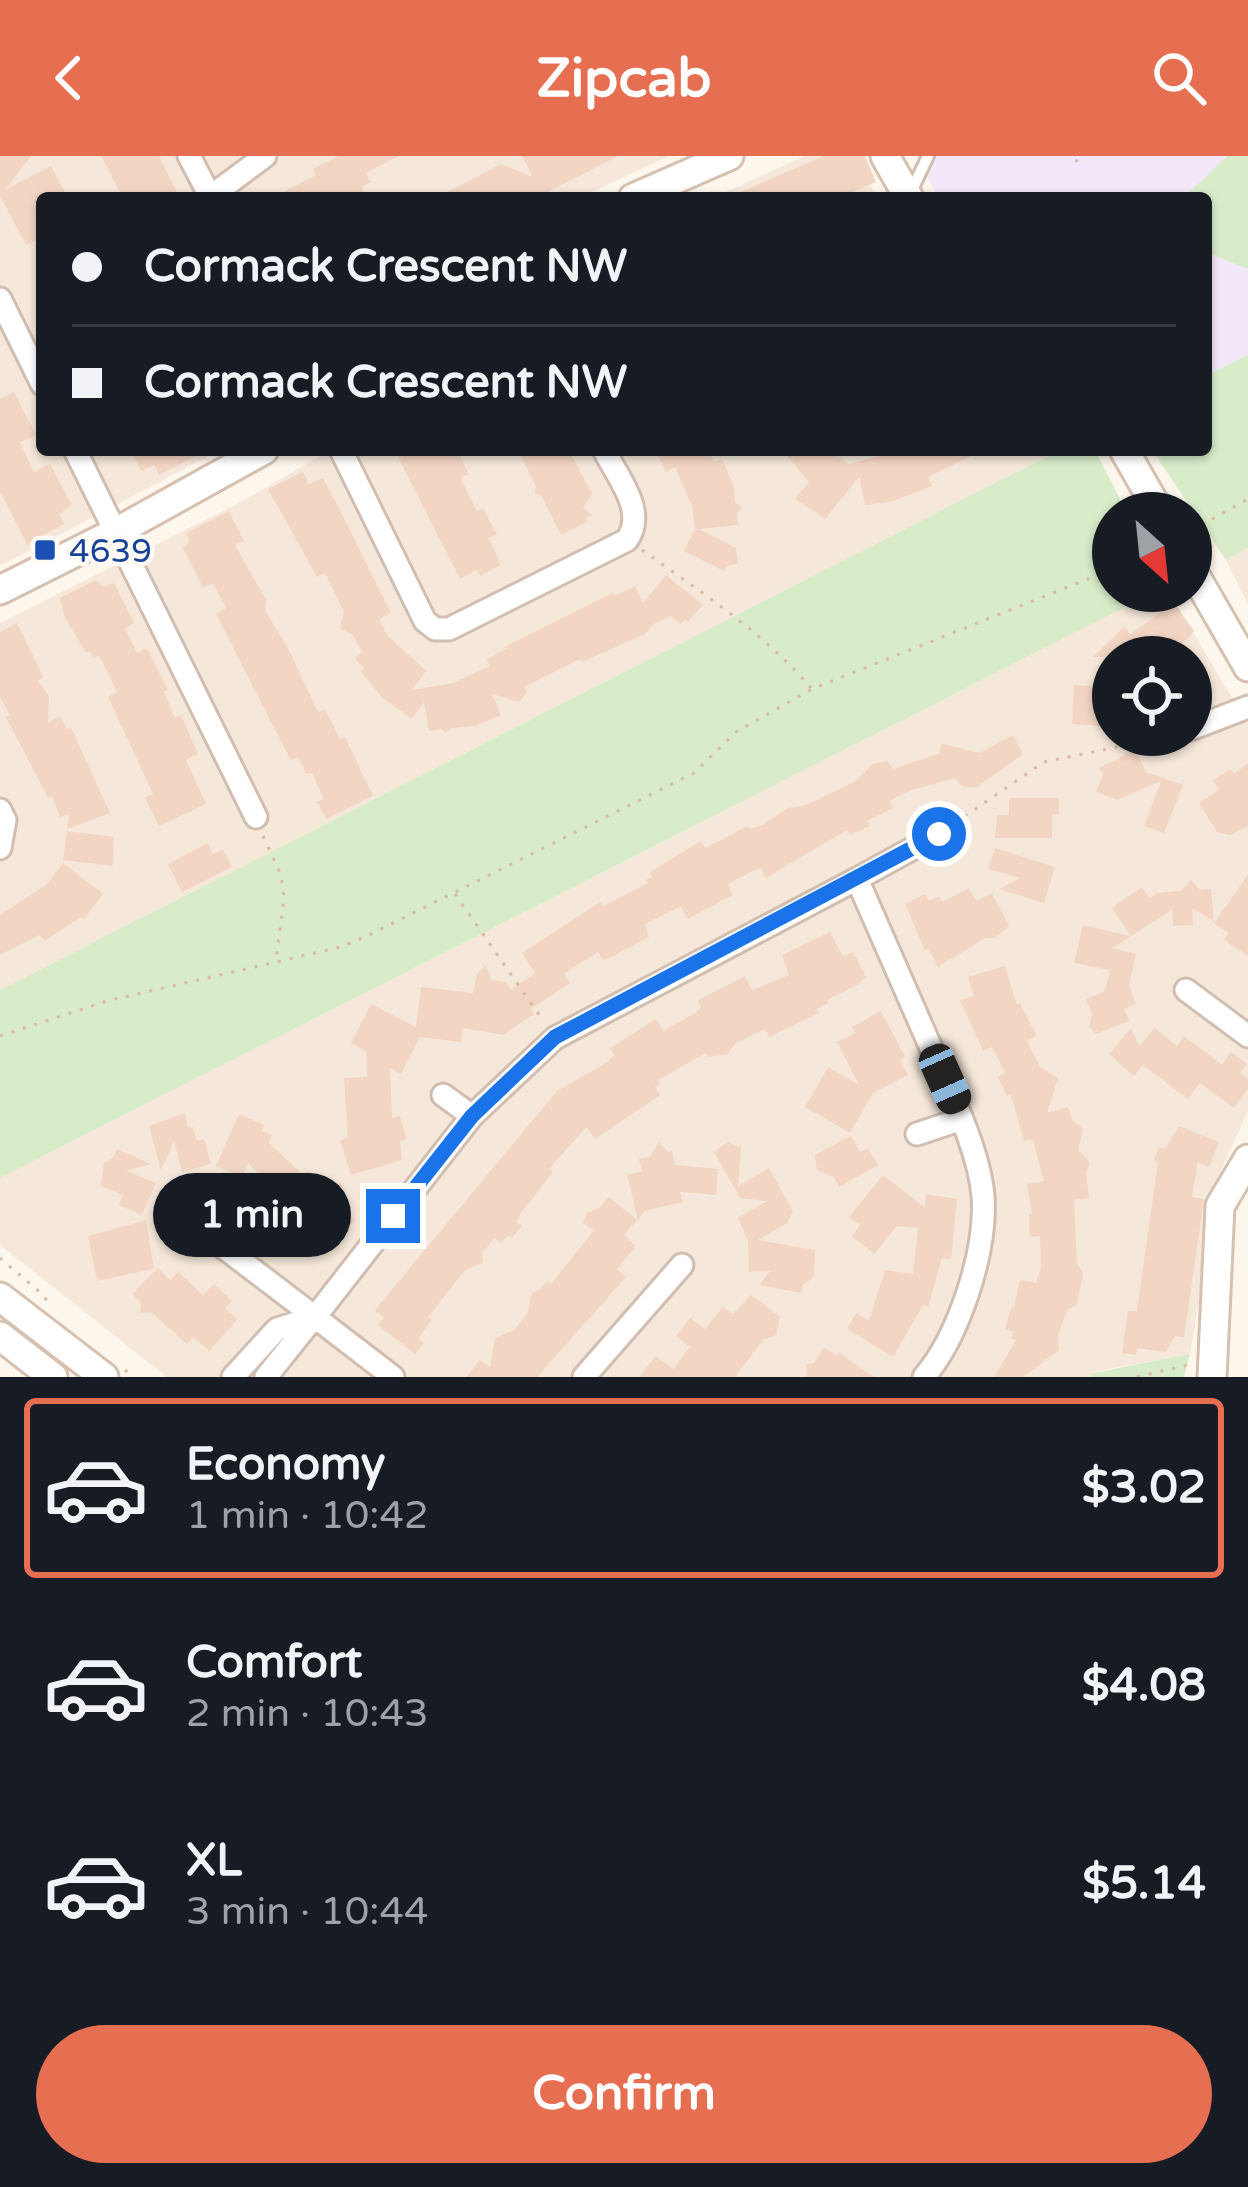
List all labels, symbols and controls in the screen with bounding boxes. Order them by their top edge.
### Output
icon: back [36,45,102,111]
icon: search [1146,45,1212,111]
text: Zipcab [536,46,712,111]
text: Cormack Crescent NW [144,240,627,294]
text: Cormack Crescent NW [144,356,627,410]
north arrow [1092,492,1212,612]
map controls [1092,492,1212,756]
place label: 4639 [69,532,152,571]
marker: 4639 [32,537,58,563]
button: locate [1092,636,1212,756]
route start [912,807,966,861]
car [914,1039,976,1119]
callout: 1 min [153,1174,351,1258]
route end [366,1189,420,1243]
text: 1 min [200,1191,304,1238]
icon: car [42,1434,150,1542]
text: Economy [186,1438,385,1492]
text: $3.02 [1082,1461,1206,1515]
text: 1 min · 10:42 [186,1492,428,1539]
icon: car [42,1632,150,1740]
text: Comfort [186,1636,362,1690]
text: $4.08 [1082,1659,1206,1713]
text: 2 min · 10:43 [186,1690,428,1737]
icon: car [42,1830,150,1938]
text: XL [186,1834,242,1888]
text: $5.14 [1082,1857,1206,1911]
text: 3 min · 10:44 [186,1888,428,1935]
button: Confirm [36,2025,1212,2163]

